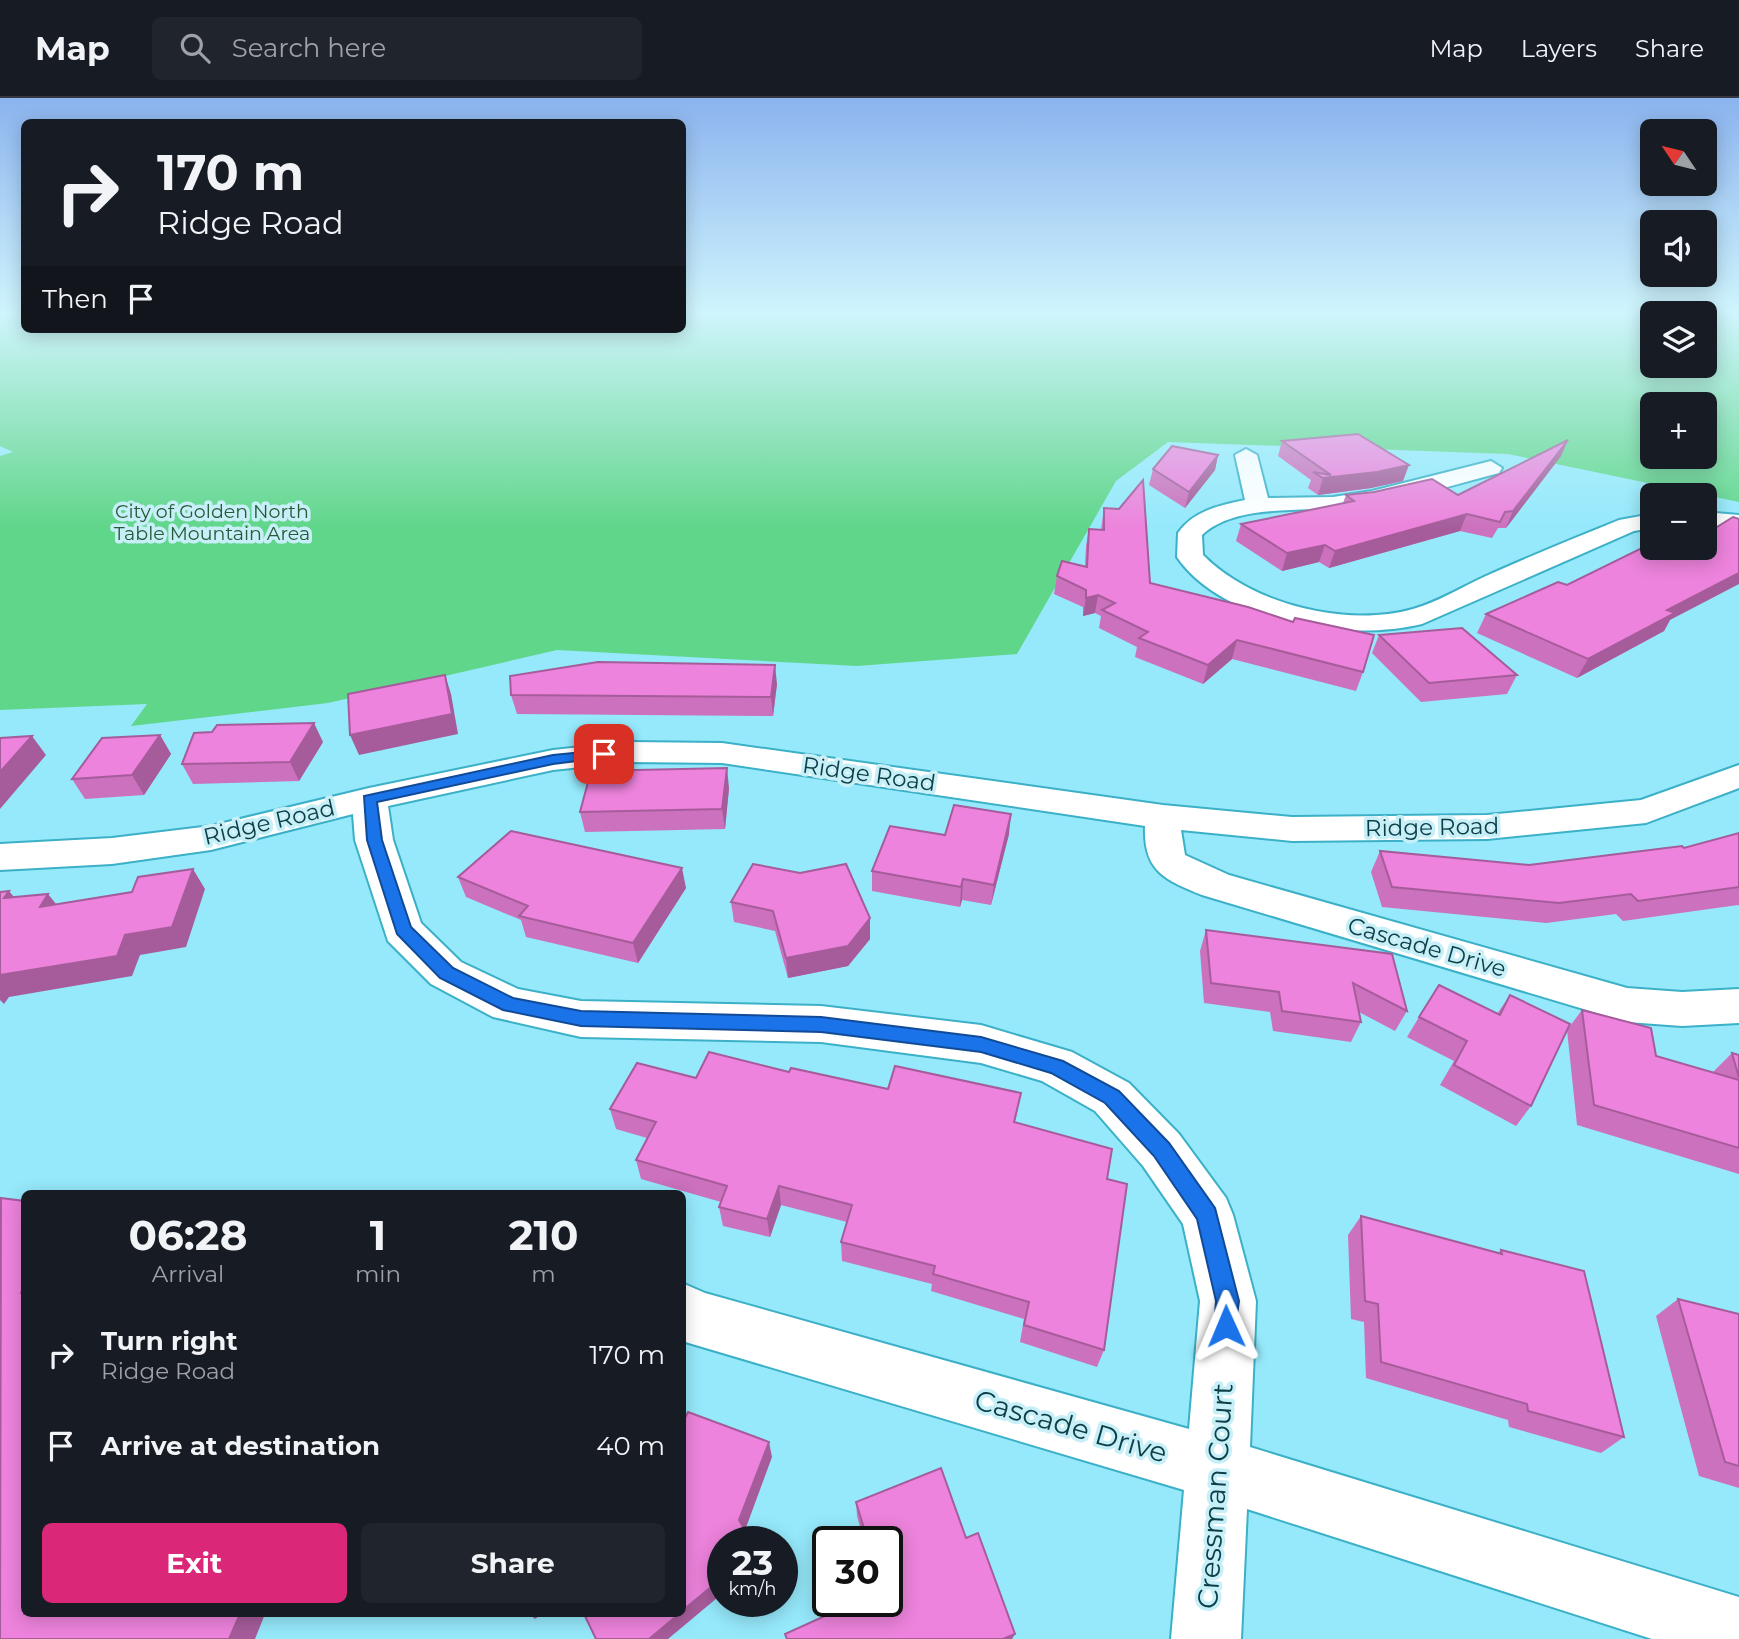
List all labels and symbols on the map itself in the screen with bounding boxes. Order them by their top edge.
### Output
north arrow [1640,119,1717,196]
park label: City of Golden North Table Mountain Area [114,500,310,545]
pin [574,724,634,784]
street label: Ridge Road [801,751,937,797]
street label: Ridge Road [200,793,338,851]
street label: Ridge Road [1365,812,1499,842]
street label: Cascade Drive [1345,911,1509,983]
position arrow [1189,1289,1263,1363]
street label: Cascade Drive [971,1382,1171,1470]
street label: Cressman Court [1190,1382,1240,1610]
speed limit sign: 30 [812,1526,903,1617]

